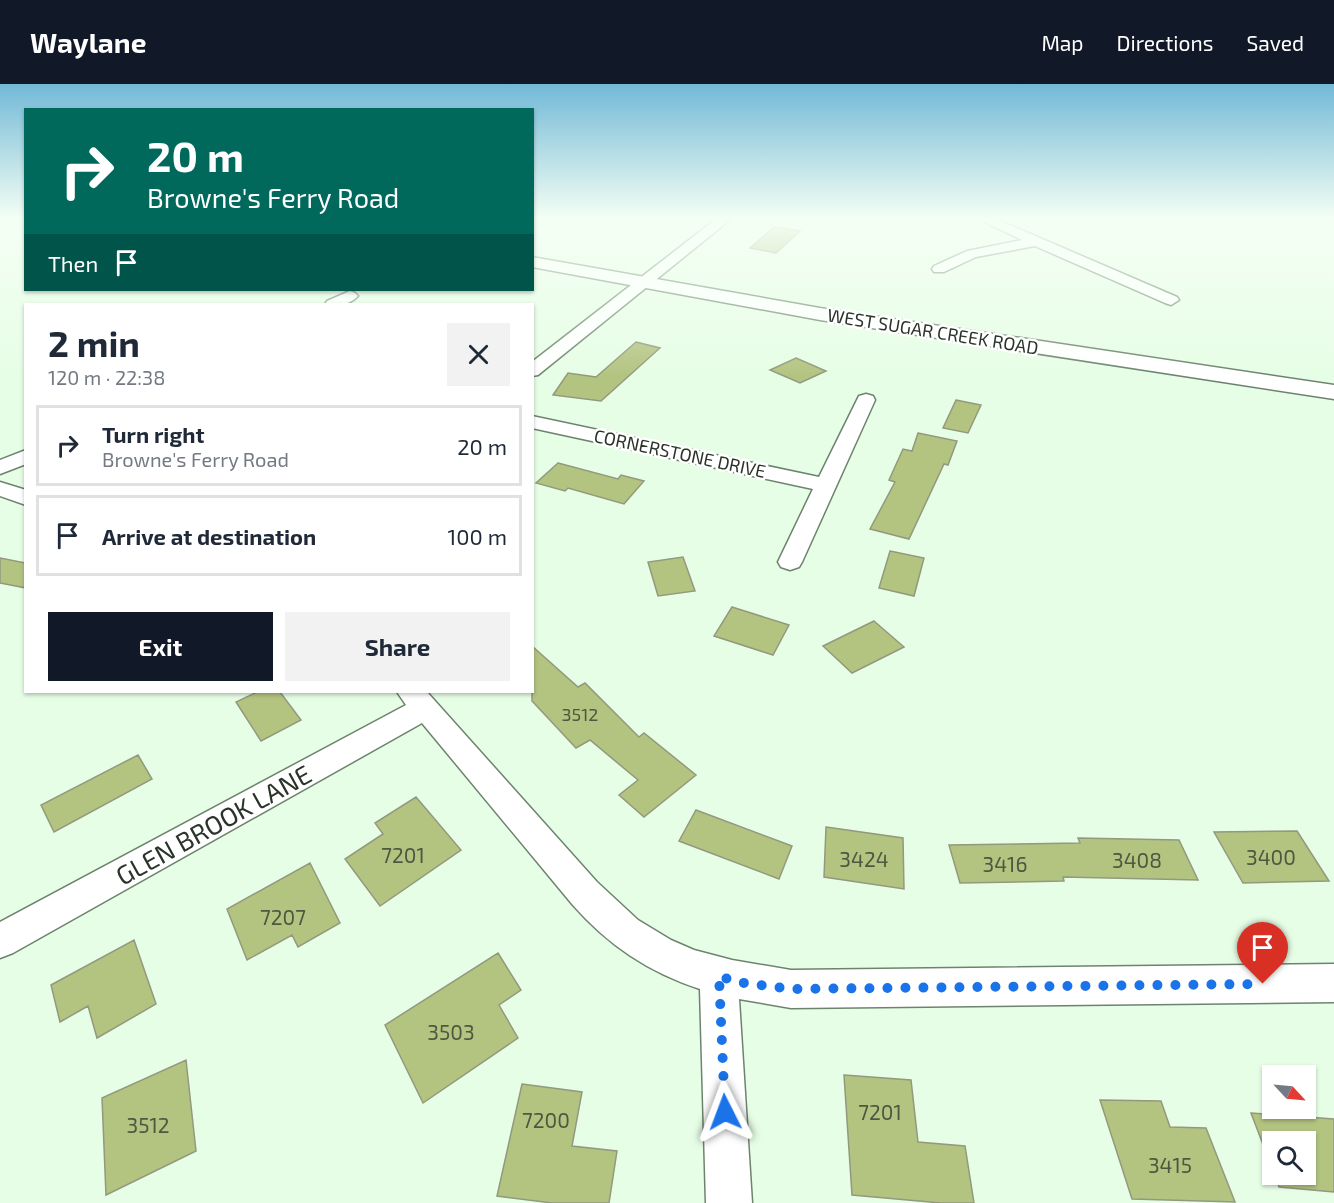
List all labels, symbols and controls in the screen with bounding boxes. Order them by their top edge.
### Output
text: Waylane [30,25,146,59]
text: Map [1041,30,1084,55]
text: Directions [1117,30,1213,55]
text: Saved [1246,30,1304,55]
text: 20 m [147,130,244,180]
icon: right [48,132,126,210]
text: Browne's Ferry Road [147,181,399,213]
icon: arrive [110,246,143,279]
text: Then [48,250,98,276]
street label: WEST SUGAR CREEK ROAD [826,303,1040,359]
text: 2 min [48,321,140,364]
button: close [447,323,510,386]
text: 120 m · 22:38 [48,365,165,389]
text: Turn right [102,421,204,447]
street label: CORNERSTONE DRIVE [592,424,768,482]
icon: right [51,429,84,462]
text: 20 m [457,433,507,459]
text: Browne's Ferry Road [102,447,289,471]
icon: arrive [51,519,84,552]
text: Arrive at destination [102,523,316,549]
text: 100 m [448,523,507,549]
button: Exit [48,612,273,681]
button: Share [285,612,510,681]
house number: 3512 [562,703,598,725]
street label: GLEN BROOK LANE [110,757,316,891]
house number: 7201 [381,842,425,867]
house number: 3400 [1246,844,1296,869]
house number: 3424 [839,846,889,871]
house number: 3408 [1112,847,1162,872]
house number: 3416 [983,851,1027,876]
house number: 7207 [260,904,306,929]
pin [1237,922,1288,984]
icon: arrive [1246,931,1279,964]
house number: 3503 [427,1019,475,1044]
north arrow [1262,1065,1316,1119]
map controls [1262,1065,1316,1185]
position arrow [693,1080,757,1144]
house number: 7201 [858,1099,902,1124]
house number: 7200 [522,1107,570,1132]
house number: 3512 [126,1112,170,1137]
button: search [1262,1131,1316,1185]
house number: 3415 [1148,1152,1192,1177]

